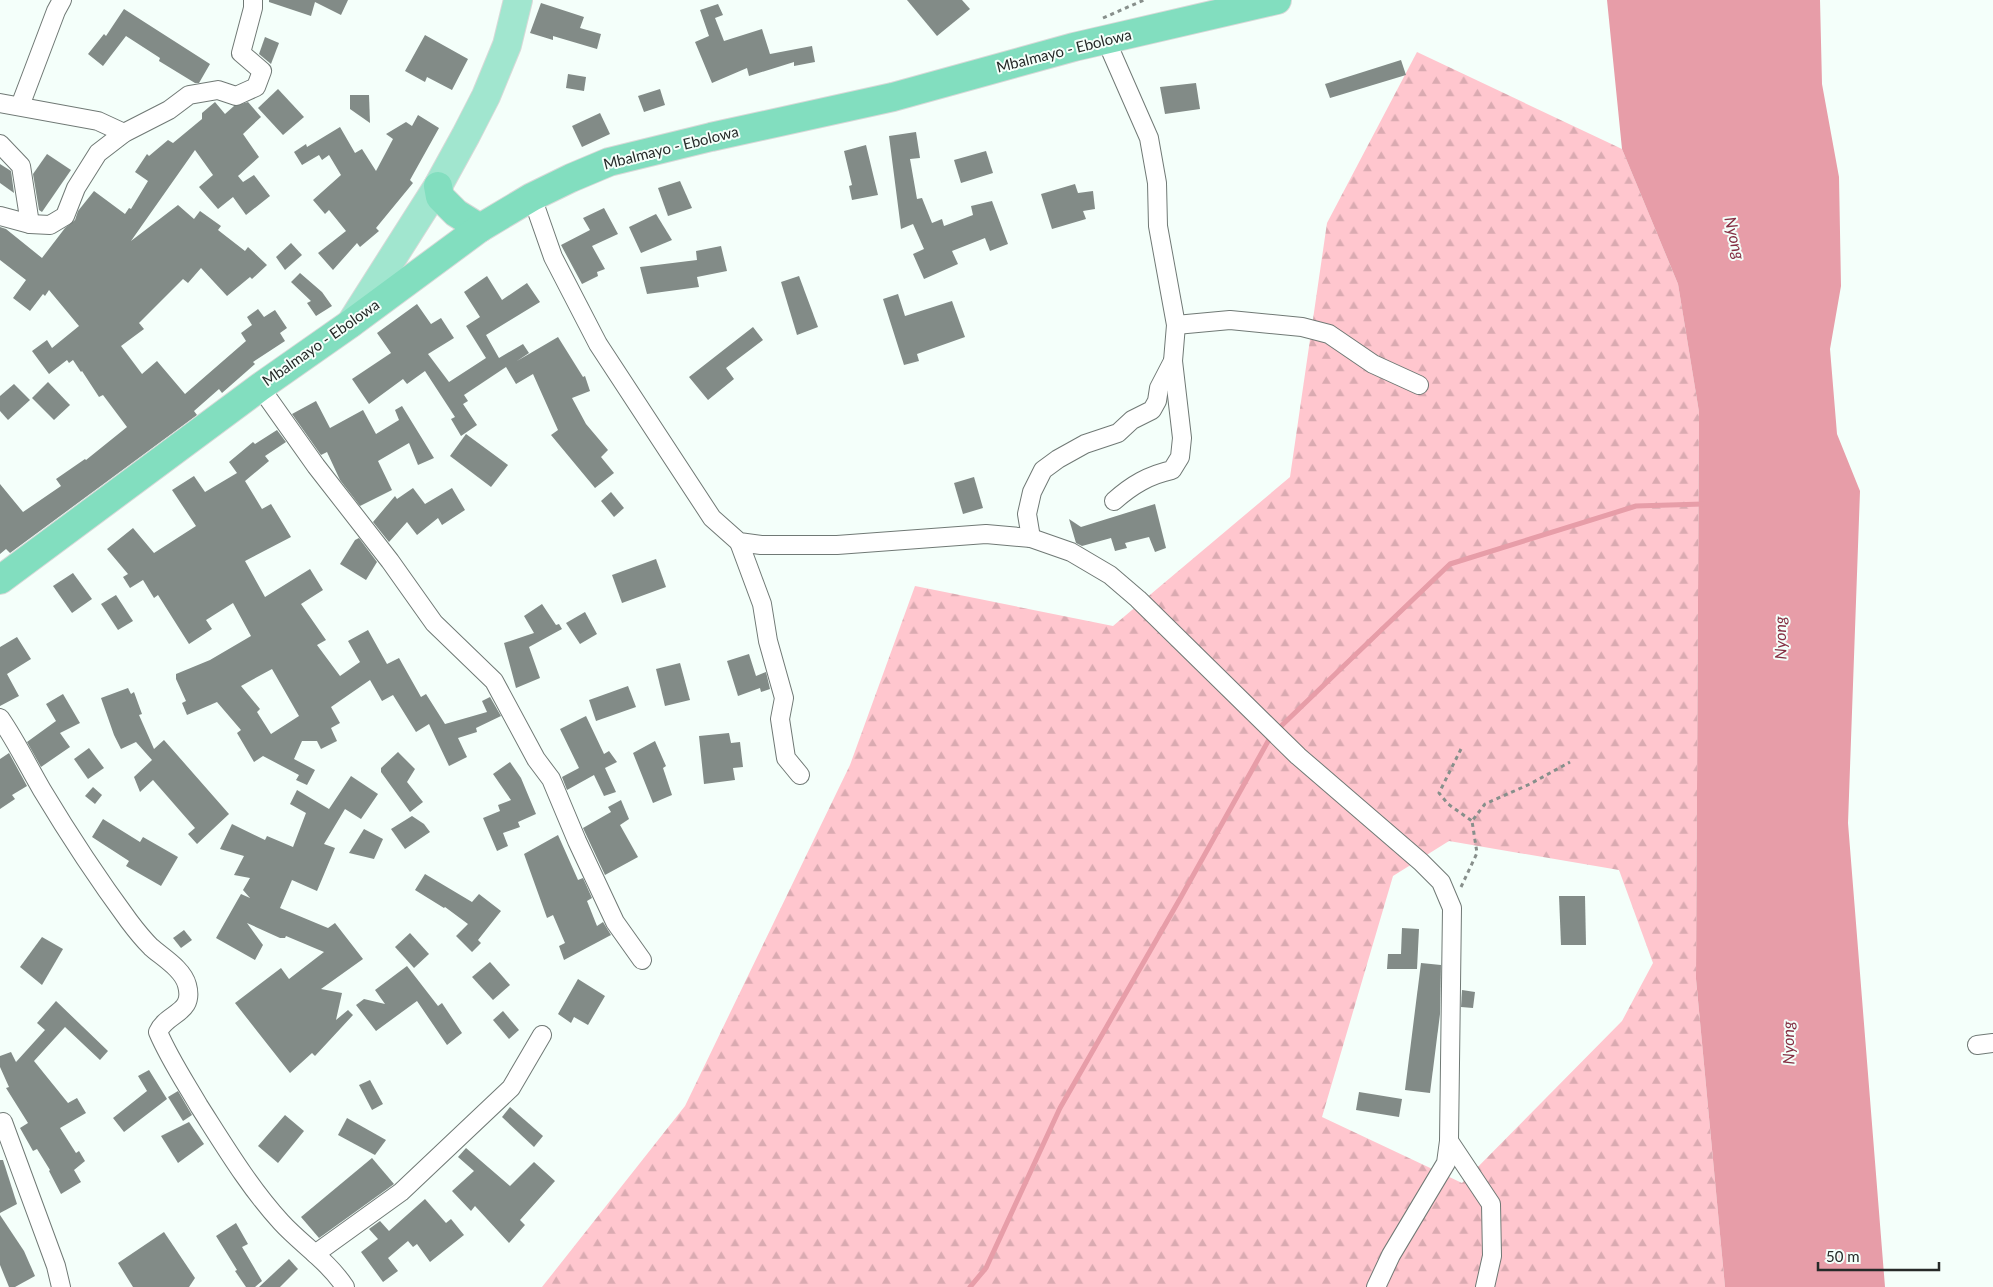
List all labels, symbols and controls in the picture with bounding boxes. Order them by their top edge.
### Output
street label: Mbalmayo - Ebolowa [994,25,1133,76]
street label: Mbalmayo - Ebolowa [601,122,740,173]
water label: Nyong [1721,215,1750,261]
street label: Mbalmayo - Ebolowa [258,295,382,389]
water label: Nyong [1770,616,1789,660]
water label: Nyong [1778,1021,1797,1065]
scale bar [1818,1240,1939,1272]
text: 50 m [1826,1247,1860,1265]

